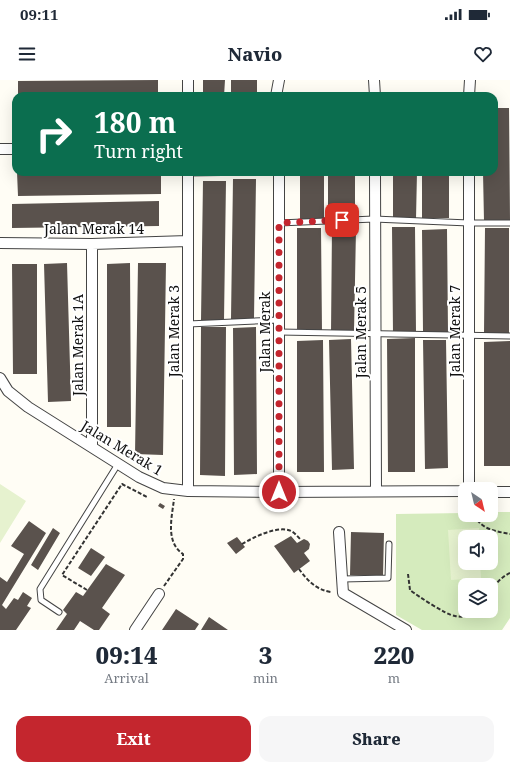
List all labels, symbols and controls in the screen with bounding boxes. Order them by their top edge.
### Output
text: 09:11 [20,4,58,24]
text: Navio [228,42,282,66]
icon: menu [16,43,38,65]
icon: heart [472,43,494,65]
text: 180 m [94,103,176,141]
icon: right [28,108,80,160]
text: Turn right [94,139,183,163]
pin [325,203,359,237]
icon: arrive [331,209,353,231]
street label: Jalan Merak 14 [43,219,144,238]
street label: Jalan Merak 3 [164,285,183,378]
street label: Jalan Merak 7 [445,285,464,378]
street label: Jalan Merak 5 [351,286,370,379]
street label: Jalan Merak [255,291,274,373]
street label: Jalan Merak 1A [68,294,87,397]
street label: Jalan Merak 1 [77,415,167,479]
position arrow [258,471,300,513]
north arrow [458,482,498,522]
map controls [458,482,498,618]
button: sound [458,530,498,570]
button: layers [458,578,498,618]
text: 09:14 [96,638,158,671]
text: 3 [259,638,272,671]
text: 220 [374,638,414,671]
text: Arrival [104,669,149,687]
text: min [253,669,278,687]
text: m [388,669,400,687]
button: Exit [16,716,251,762]
button: Share [259,716,494,762]

